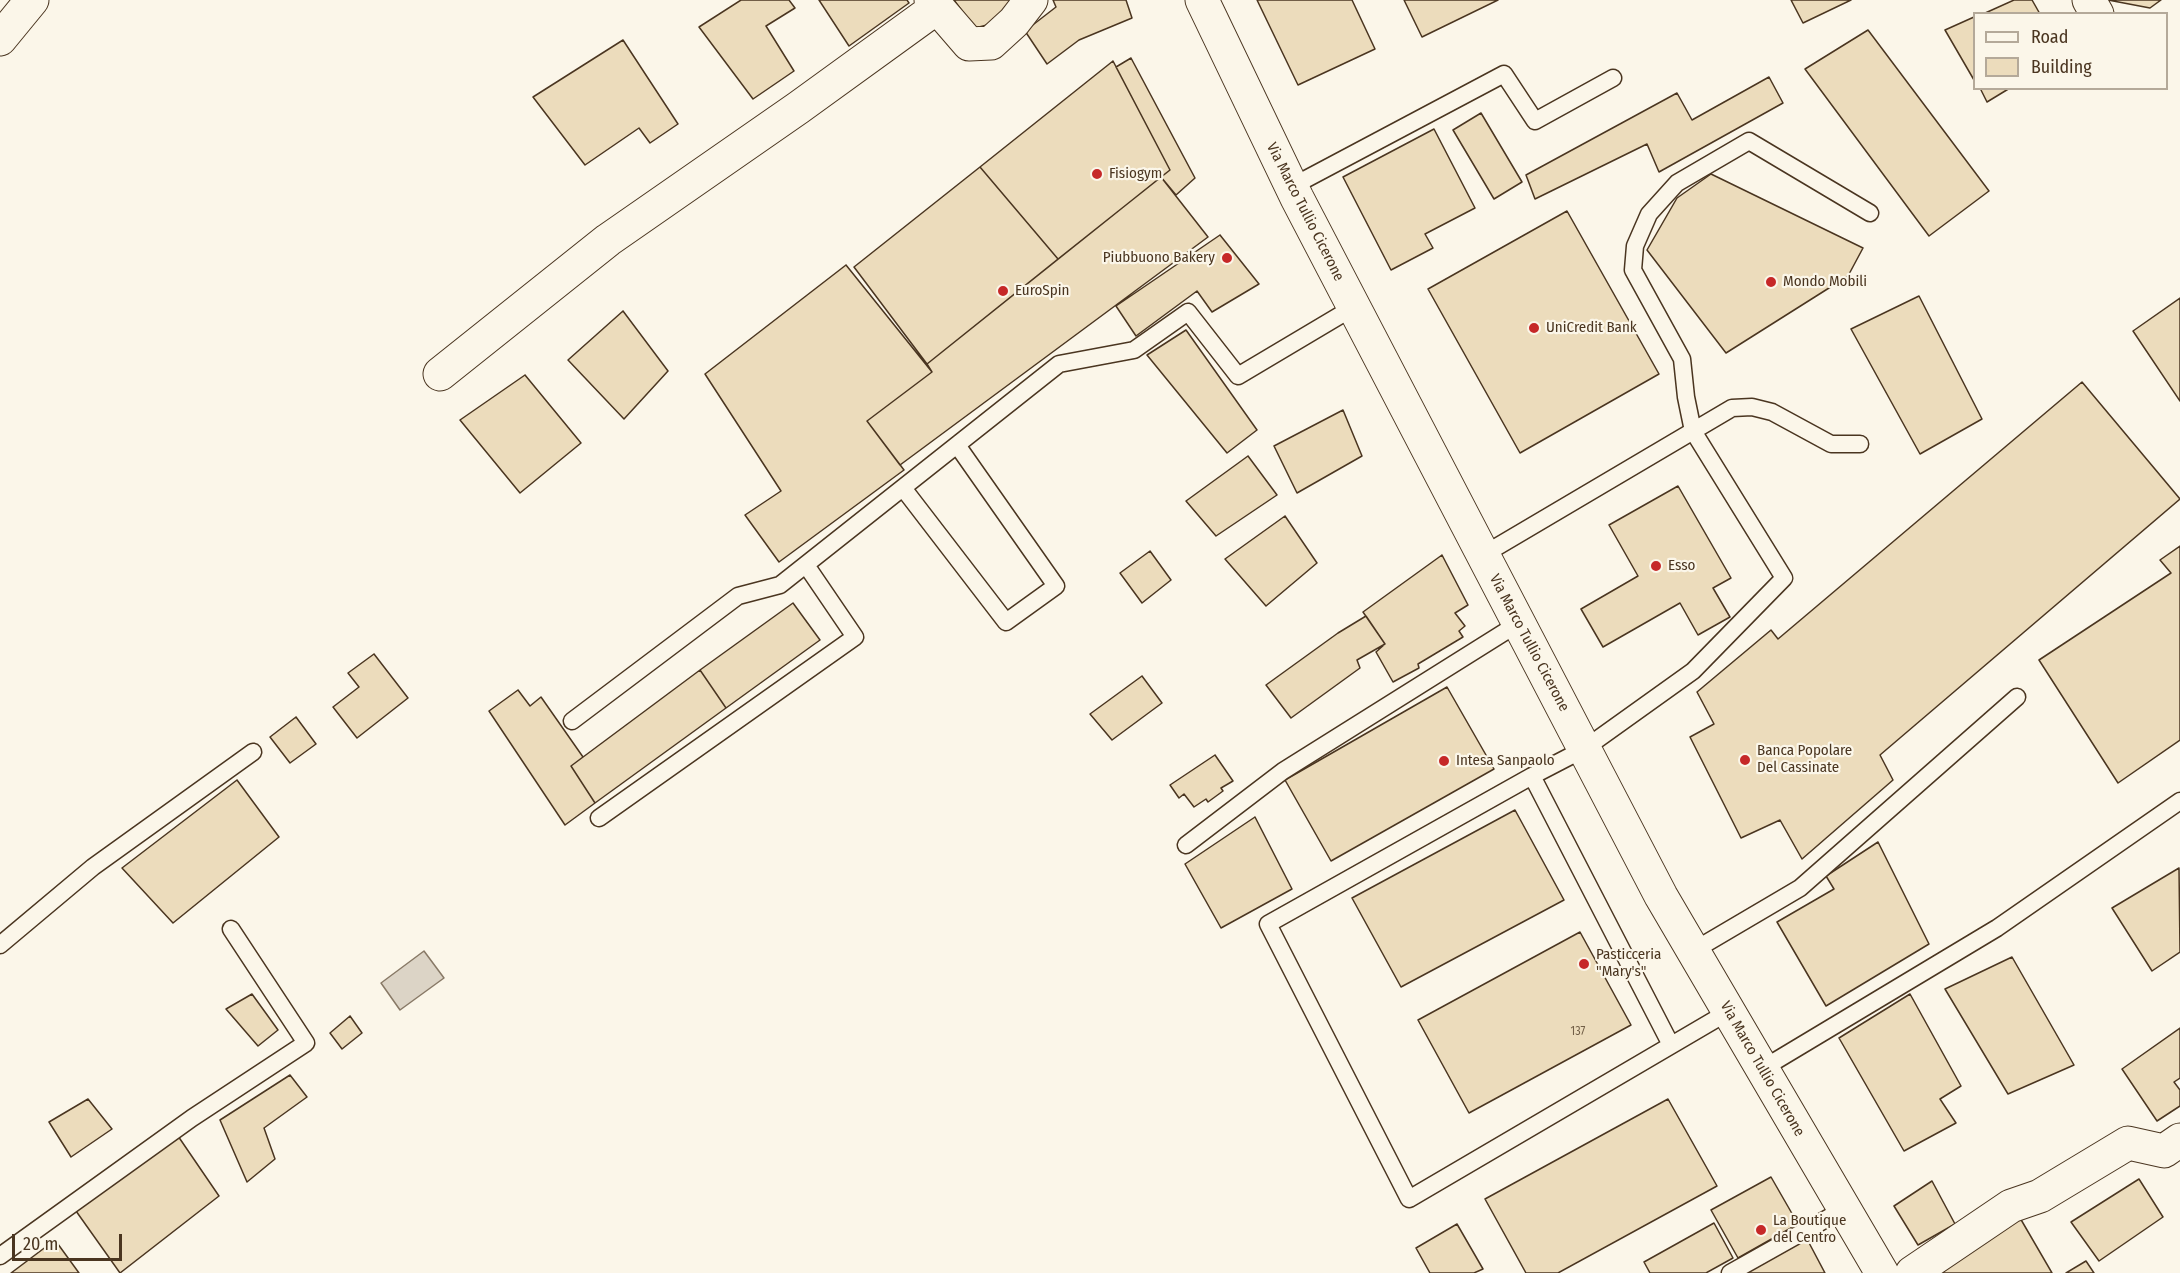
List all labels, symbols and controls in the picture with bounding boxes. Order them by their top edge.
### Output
legend [1973,12,2168,90]
text: Road [2031,26,2068,48]
text: Building [2031,56,2092,78]
street label: Via Marco Tullio Cicerone [1262,140,1348,284]
place label: Fisiogym [1109,165,1162,183]
marker: Fisiogym [1090,167,1104,181]
place label: Piubbuono Bakery [1103,249,1215,267]
marker: Piubbuono Bakery [1220,251,1234,265]
place label: Mondo Mobili [1783,273,1867,291]
marker: Mondo Mobili [1764,275,1778,289]
place label: EuroSpin [1015,282,1069,300]
marker: EuroSpin [996,284,1010,298]
place label: UniCredit Bank [1546,319,1637,337]
marker: UniCredit Bank [1527,321,1541,335]
place label: Esso [1668,557,1696,575]
marker: Esso [1649,559,1663,573]
street label: Via Marco Tullio Cicerone [1485,571,1573,715]
place label: Banca Popolare Del Cassinate [1757,742,1852,777]
place label: Intesa Sanpaolo [1456,752,1555,770]
marker: Banca Popolare Del Cassinate [1738,753,1752,767]
marker: Intesa Sanpaolo [1437,754,1451,768]
place label: Pasticceria "Mary's" [1596,946,1661,981]
marker: Pasticceria "Mary's" [1577,957,1591,971]
street label: Via Marco Tullio Cicerone [1716,998,1808,1140]
house number: 137 [1571,1025,1585,1039]
place label: La Boutique del Centro [1773,1212,1846,1247]
scale bar [15,1222,124,1260]
marker: La Boutique del Centro [1754,1223,1768,1237]
text: 20 m [23,1233,58,1255]

